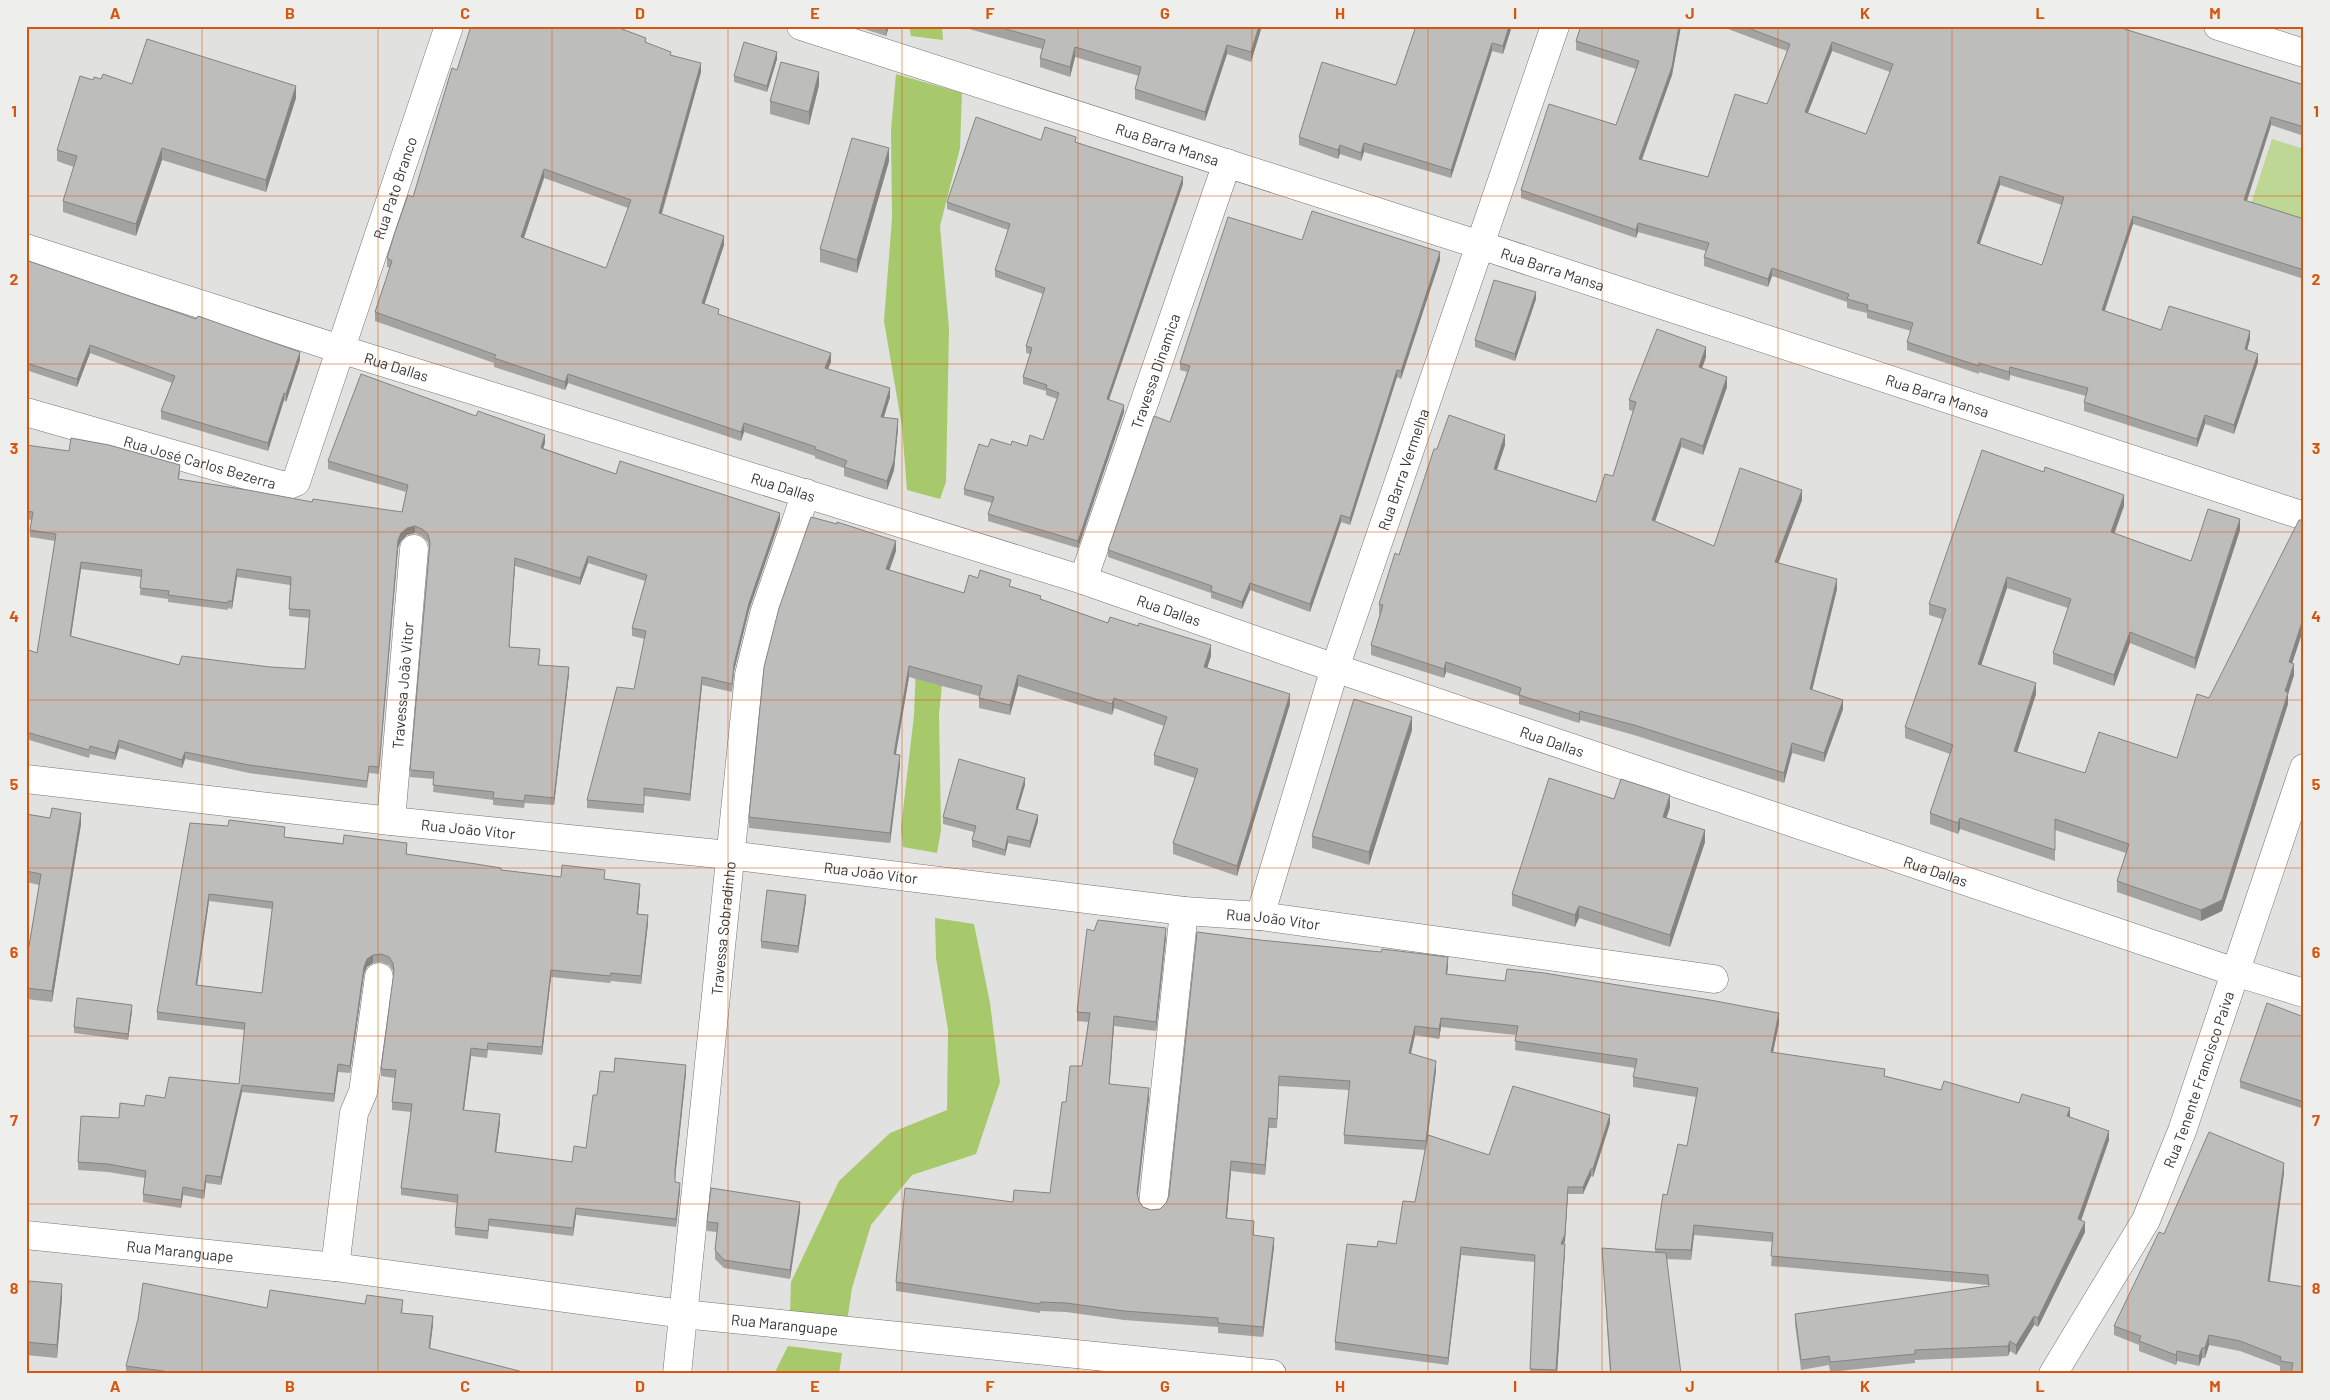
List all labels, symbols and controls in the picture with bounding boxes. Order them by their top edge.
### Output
text: A [110,3,121,22]
text: B [285,3,295,22]
text: C [460,3,470,22]
text: D [635,3,645,22]
text: E [810,3,820,22]
text: F [986,3,995,22]
text: G [1160,3,1170,22]
text: H [1335,3,1345,22]
text: I [1513,3,1517,22]
text: J [1685,3,1695,22]
text: K [1860,3,1870,22]
text: L [2035,3,2045,22]
text: M [2209,3,2221,22]
text: 1 [11,101,17,120]
text: 1 [2313,101,2319,120]
street label: Rua Barra Mansa [1113,119,1222,169]
street label: Rua Pato Branco [369,134,420,242]
street label: Rua Barra Mansa [1499,244,1607,294]
text: 2 [10,269,19,288]
text: 2 [2312,269,2321,288]
street label: Travessa Dinamica [1127,311,1183,431]
street label: Rua Dallas [362,348,431,385]
street label: Rua Barra Mansa [1883,370,1992,421]
street label: Rua Barra Vermelha [1374,406,1432,533]
street label: Rua José Carlos Bezerra [122,431,278,492]
text: 3 [10,438,18,457]
text: 3 [2312,438,2320,457]
street label: Rua Dallas [749,468,818,505]
street label: Rua Dallas [1135,591,1203,629]
text: 4 [9,606,19,625]
text: 4 [2311,606,2321,625]
street label: Travessa João Vitor [388,621,417,750]
street label: Rua Dallas [1518,722,1587,761]
text: 5 [10,774,19,793]
text: 5 [2312,774,2321,793]
street label: Rua João Vítor [420,815,517,843]
street label: Rua Dallas [1901,852,1970,890]
street label: Rua João Vítor [823,858,919,887]
street label: Travessa Sobradinho [707,860,739,996]
street label: Rua João Vítor [1226,905,1322,933]
text: 6 [10,942,19,961]
text: 6 [2312,942,2321,961]
street label: Rua Tenente Francisco Paiva [2159,989,2237,1170]
text: 7 [10,1110,18,1129]
text: 7 [2312,1110,2320,1129]
street label: Rua Maranguape [126,1236,235,1265]
text: 8 [10,1278,19,1297]
text: 8 [2312,1278,2321,1297]
street label: Rua Maranguape [730,1310,839,1339]
text: A [110,1376,121,1395]
text: B [285,1376,295,1395]
text: C [460,1376,470,1395]
text: D [635,1376,645,1395]
text: E [810,1376,820,1395]
text: F [986,1376,995,1395]
text: G [1160,1376,1170,1395]
text: H [1335,1376,1345,1395]
text: I [1513,1376,1517,1395]
text: J [1685,1376,1695,1395]
text: K [1860,1376,1870,1395]
text: L [2035,1376,2045,1395]
text: M [2209,1376,2221,1395]

